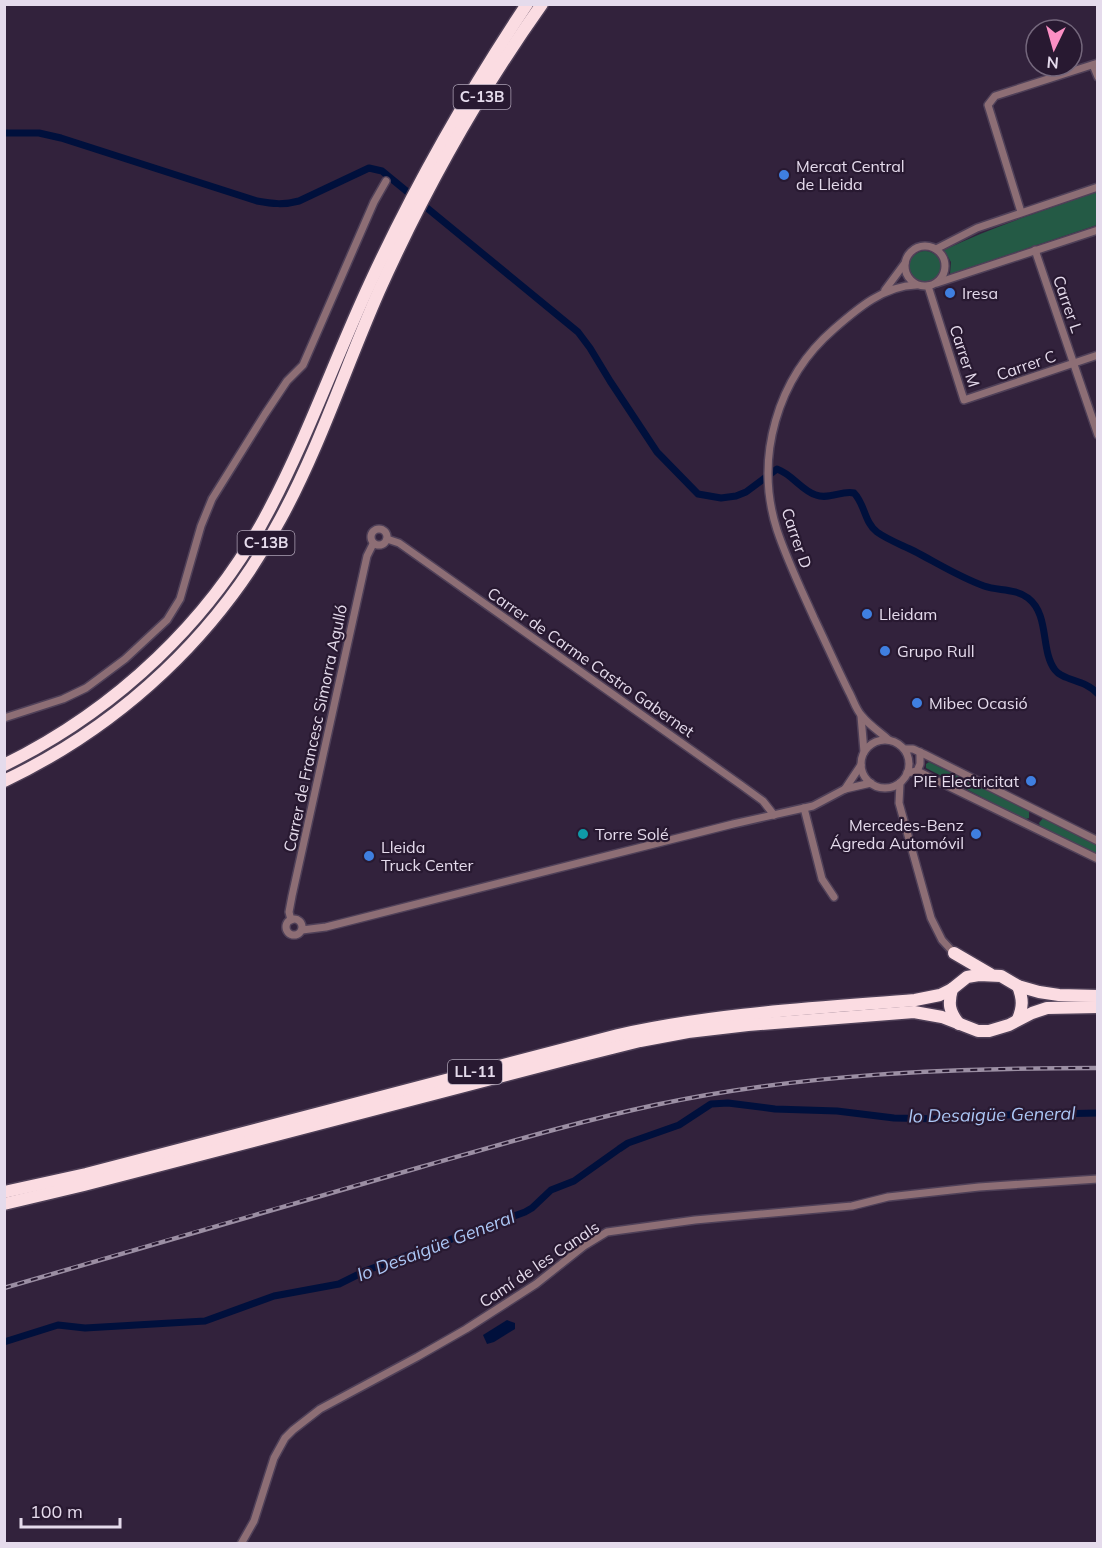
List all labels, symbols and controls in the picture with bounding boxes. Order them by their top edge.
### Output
north arrow [1024,18,1084,78]
text: N [1046,52,1060,73]
road number: C-13B [454,85,510,109]
place label: Mercat Central de Lleida [796,156,905,194]
marker: Mercat Central de Lleida [777,168,791,182]
street label: Carrer L [1049,273,1087,336]
place label: Iresa [962,283,998,303]
marker: Iresa [943,286,957,300]
street label: Carrer M [946,322,984,390]
street label: Carrer C [994,346,1058,384]
street label: Carrer D [777,505,817,571]
road number: C-13B [238,531,294,555]
street label: Carrer de Carme Castro Gabernet [484,583,699,741]
street label: Carrer de Francesc Simorra Agulló [279,602,351,854]
place label: Lleidam [879,604,937,624]
marker: Lleidam [860,607,874,621]
place label: Grupo Rull [897,641,975,661]
marker: Grupo Rull [878,644,892,658]
place label: Mibec Ocasió [929,693,1028,713]
marker: Mibec Ocasió [910,696,924,710]
place label: PIE Electricitat [913,771,1019,791]
marker: PIE Electricitat [1024,774,1038,788]
place label: Mercedes-Benz Ágreda Automóvil [830,815,964,853]
place label: Torre Solé [595,824,669,844]
marker: Torre Solé [576,827,590,841]
marker: Mercedes-Benz Ágreda Automóvil [969,827,983,841]
place label: Lleida Truck Center [381,837,474,875]
marker: Lleida Truck Center [362,849,376,863]
road number: LL-11 [448,1060,502,1084]
water label: lo Desaigüe General [908,1102,1076,1127]
water label: lo Desaigüe General [354,1205,519,1286]
street label: Camí de les Canals [475,1216,603,1312]
scale bar [21,1491,120,1529]
text: 100 m [30,1500,83,1523]

